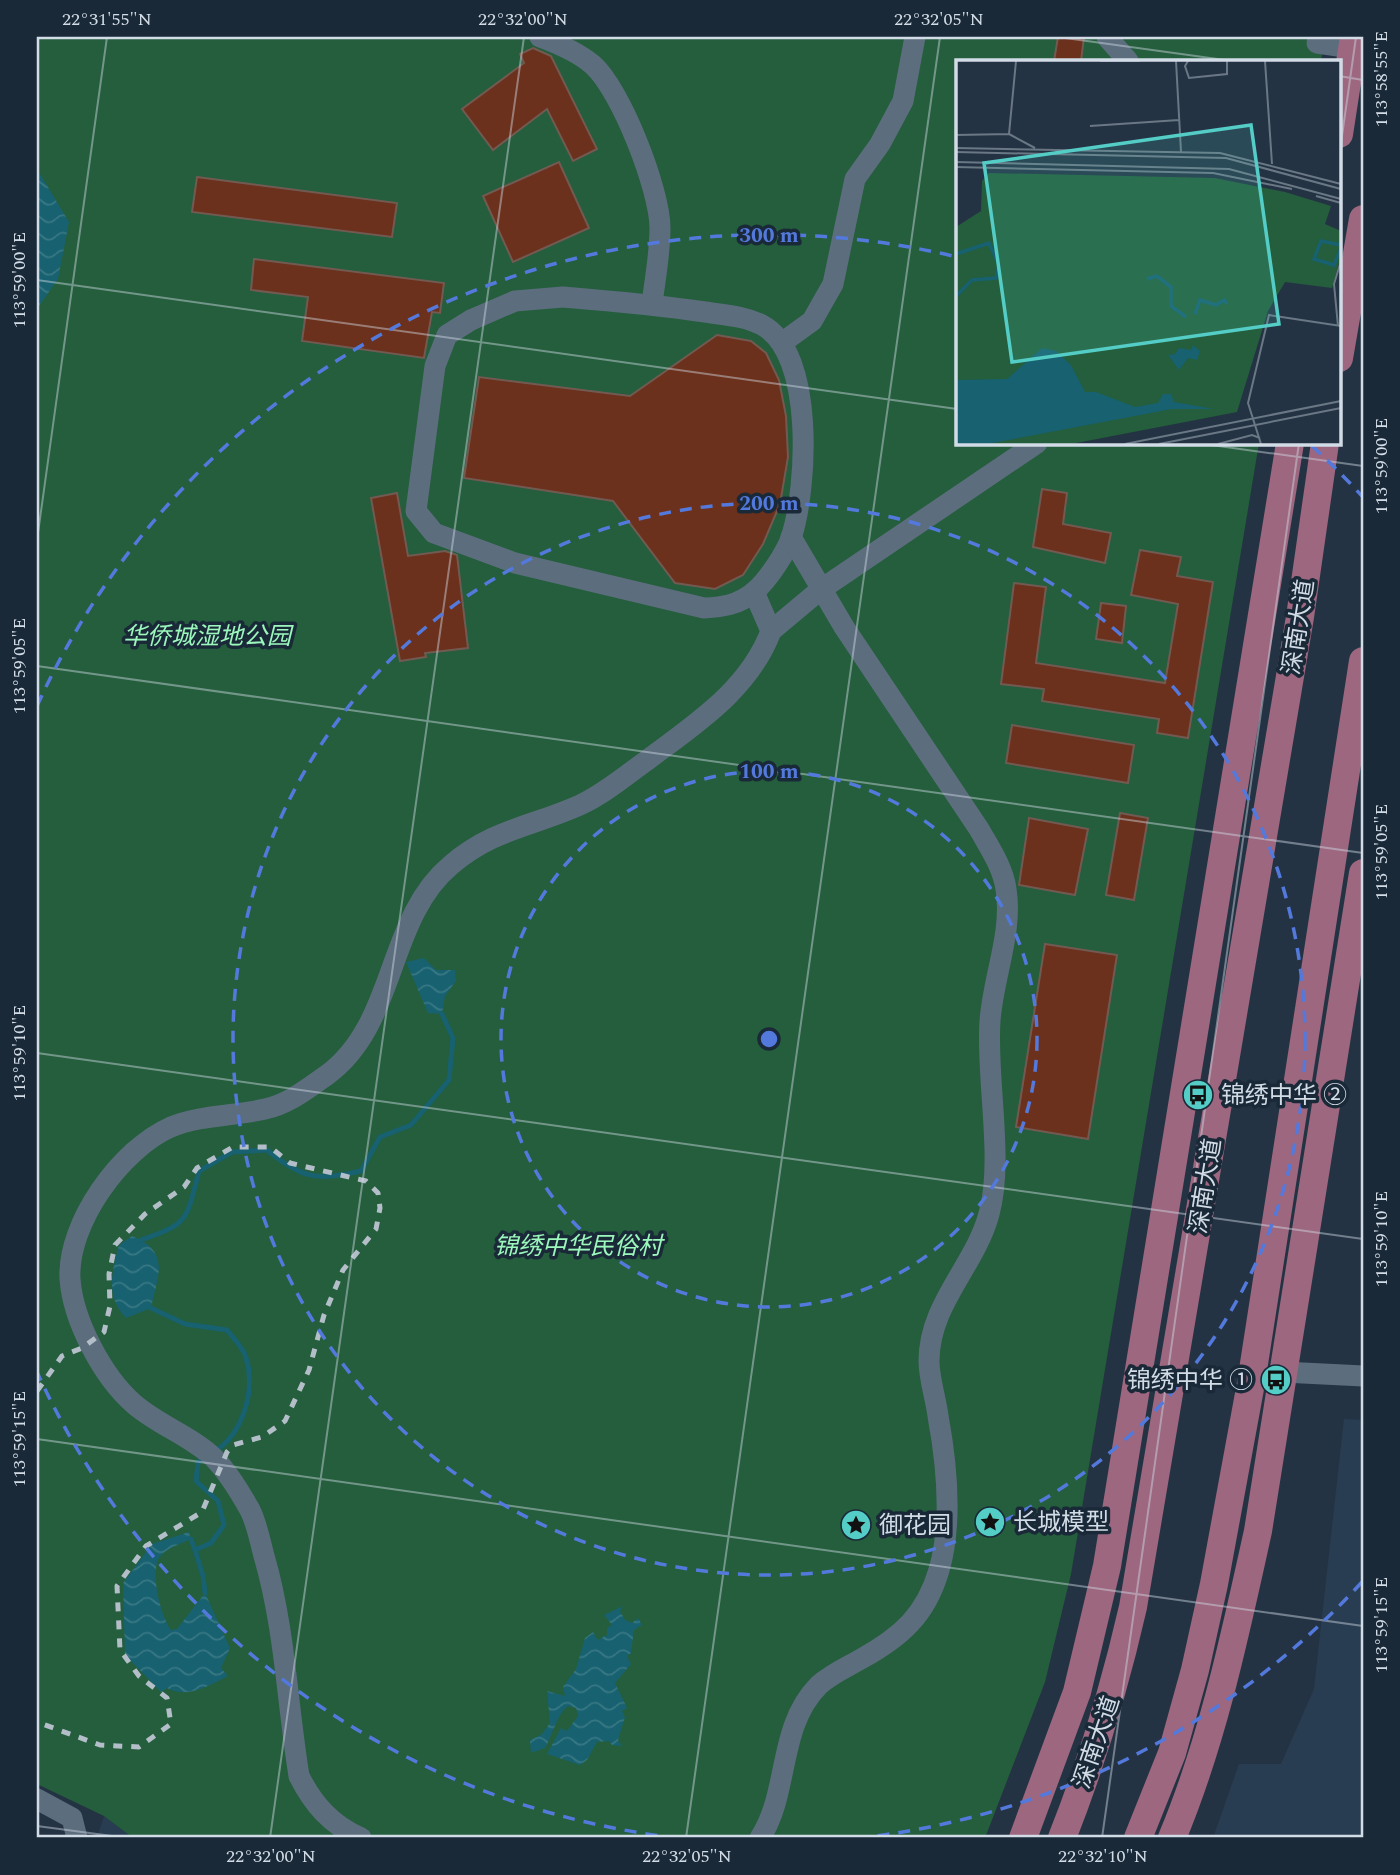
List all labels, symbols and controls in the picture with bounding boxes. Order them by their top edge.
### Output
text: 22°31'55"N [62,6,152,33]
text: 22°32'00"N [478,6,568,33]
text: 22°32'05"N [894,6,984,33]
text: 113°58'55"E [1368,31,1395,127]
inset map [956,60,1340,444]
text: 300 m [739,220,799,252]
text: 113°59'00"E [6,232,33,328]
text: 113°59'00"E [1368,418,1395,514]
text: 200 m [739,488,799,520]
street label: 深南大道 [1274,577,1324,677]
text: 113°59'05"E [6,618,33,714]
park label: 华侨城湿地公园 [123,619,294,655]
text: 100 m [739,756,799,788]
text: 113°59'05"E [1368,804,1395,900]
text: 113°59'10"E [6,1005,33,1101]
centre of rings [757,1027,781,1051]
bus stop icon: 锦绣中华 ② [1181,1078,1215,1112]
place label: 锦绣中华 ② [1221,1078,1347,1114]
street label: 深南大道 [1181,1136,1231,1236]
text: 113°59'10"E [1368,1191,1395,1287]
park label: 锦绣中华民俗村 [494,1229,665,1265]
place label: 锦绣中华 ① [1127,1363,1253,1399]
bus stop icon: 锦绣中华 ① [1259,1363,1293,1397]
text: 113°59'15"E [6,1391,33,1487]
place icon: 长城模型 [973,1505,1007,1539]
place label: 长城模型 [1013,1505,1109,1541]
place icon: 御花园 [839,1508,873,1542]
place label: 御花园 [879,1508,951,1544]
text: 113°59'15"E [1368,1577,1395,1673]
street label: 深南大道 [1064,1691,1130,1794]
text: 22°32'00"N [226,1843,316,1870]
text: 22°32'05"N [642,1843,732,1870]
text: 22°32'10"N [1058,1843,1148,1870]

